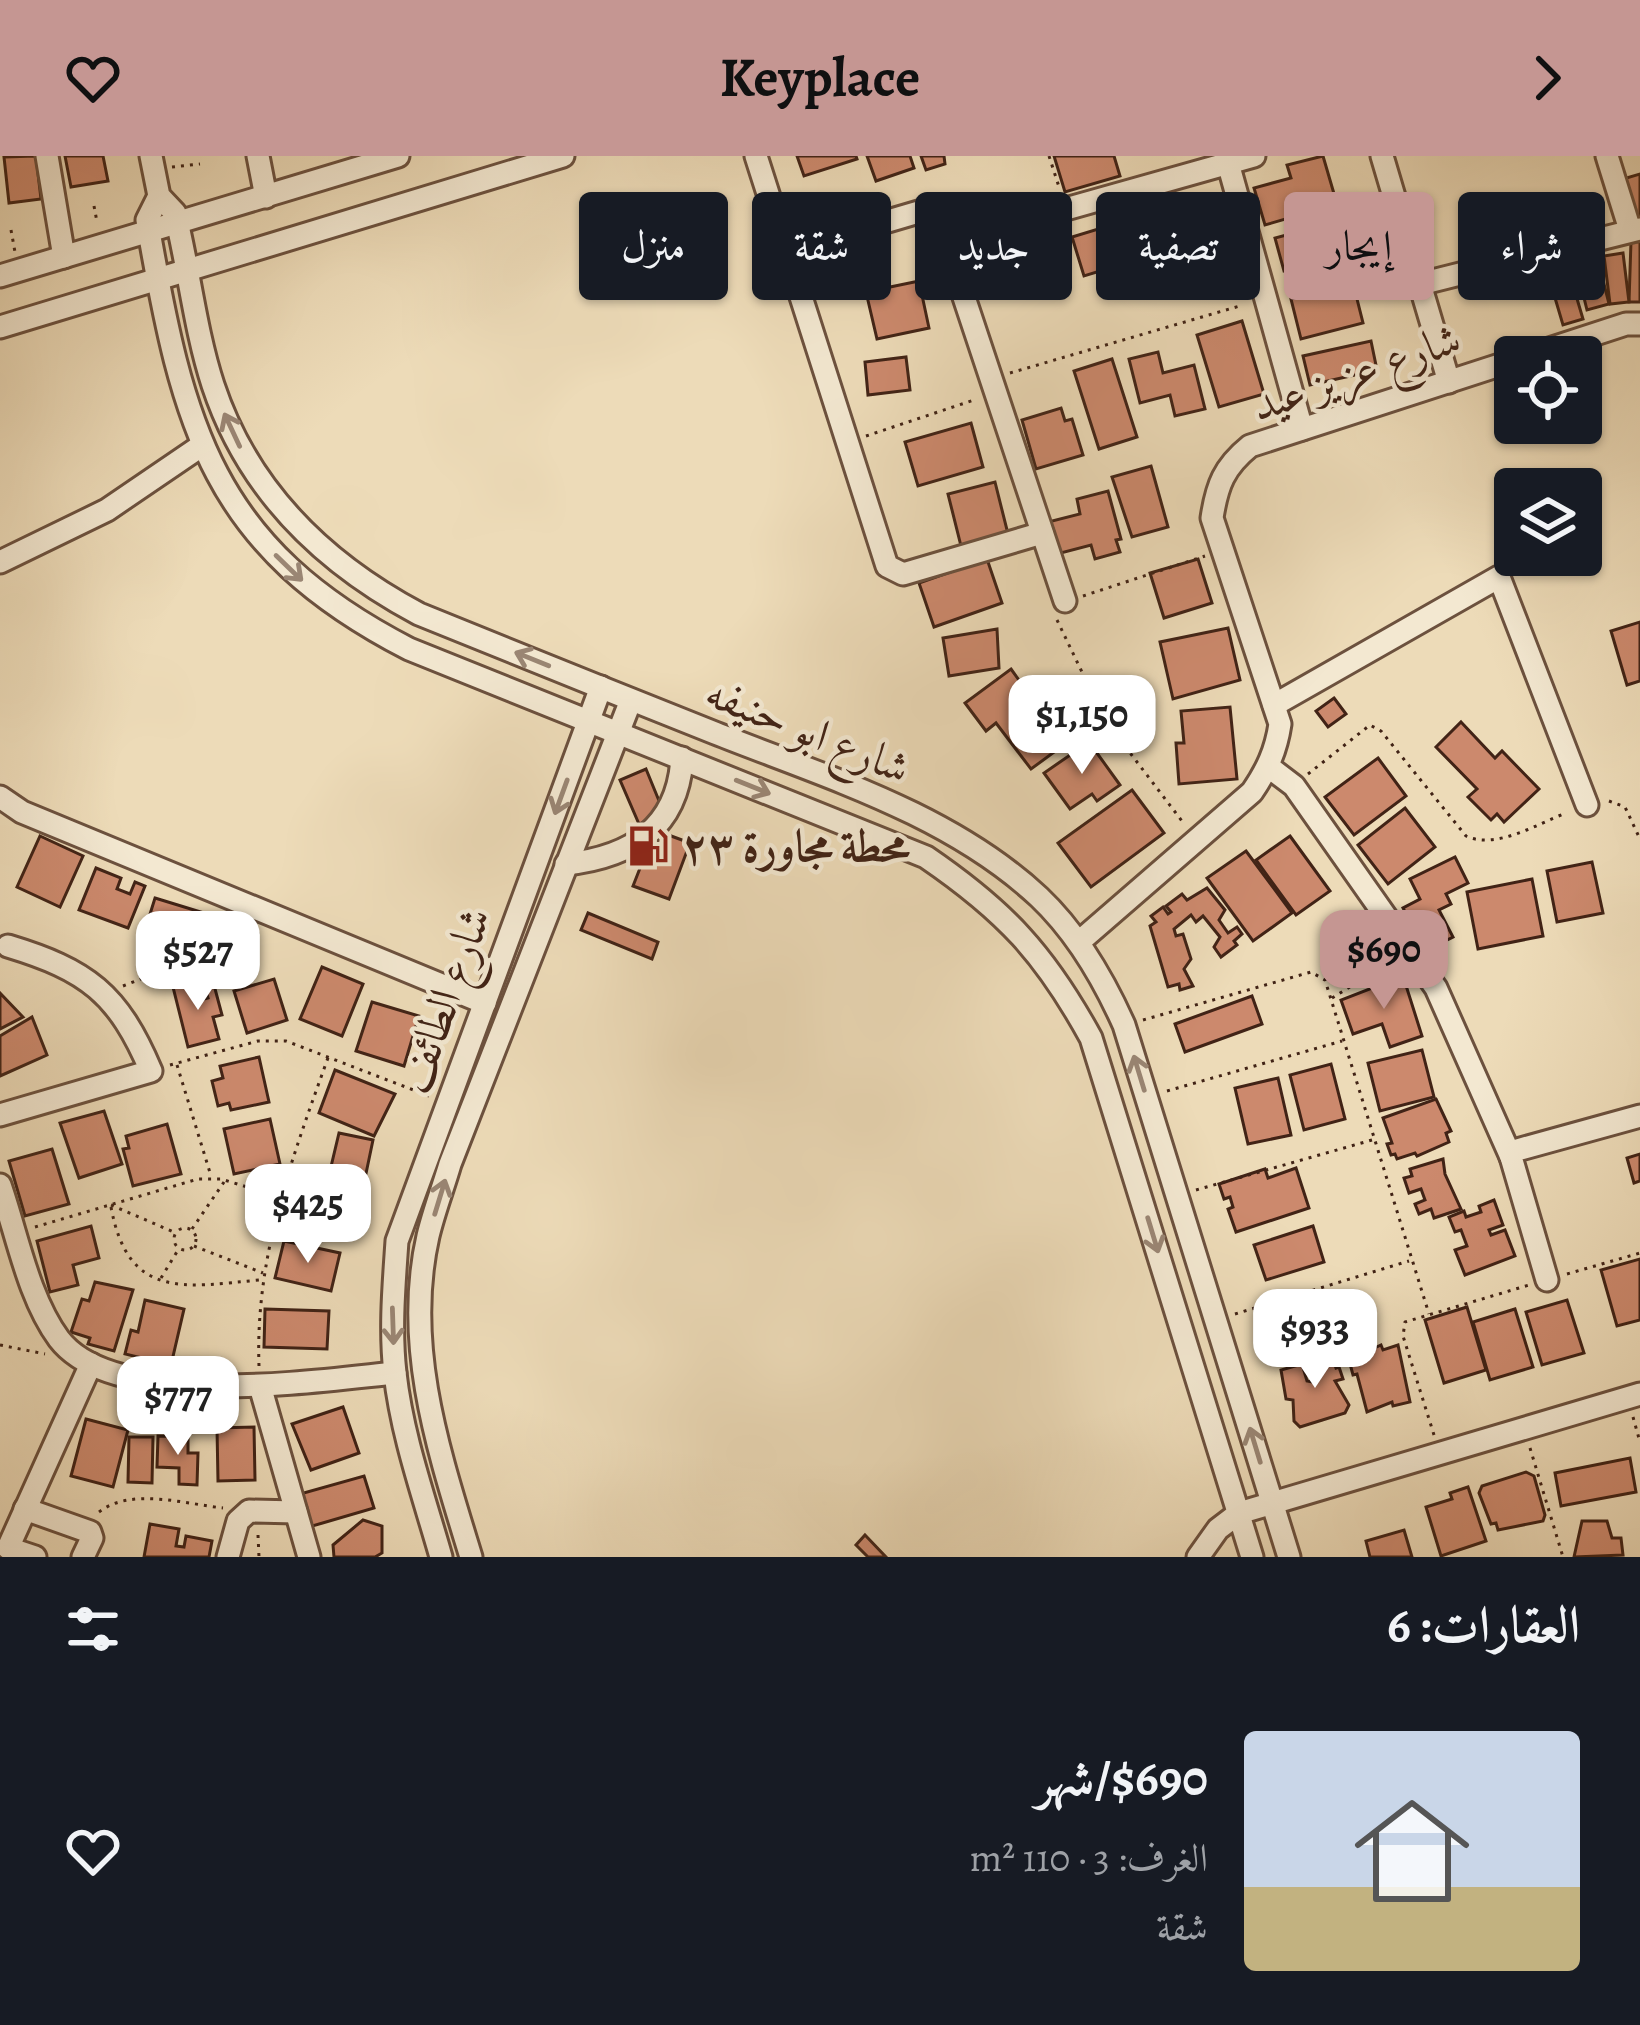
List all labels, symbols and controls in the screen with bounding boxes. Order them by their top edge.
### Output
text: Keyplace [720,41,920,115]
icon: heart [60,45,126,111]
icon: forward [1514,45,1580,111]
chip: منزل [579,192,728,300]
chip: شقة [752,192,891,300]
chip: جديد [915,192,1072,300]
chip: تصفية [1096,192,1260,300]
chip: إيجار [1284,192,1434,300]
chip: شراء [1458,192,1605,300]
street label: شارع عزيز عيد [1243,307,1471,442]
map controls [1494,336,1602,576]
button: locate [1494,336,1602,444]
one-way arrow [220,413,242,449]
button: layers [1494,468,1602,576]
one-way arrow [274,554,303,582]
one-way arrow [514,647,551,668]
street label: شارع ابو حنيفه [694,661,919,805]
pin: $1,150 [984,675,1180,777]
text: $1,150 [1036,687,1128,740]
one-way arrow [733,777,770,799]
one-way arrow [549,778,570,815]
place label: محطة مجاورة ٢٣ [682,815,911,877]
fuel station icon: محطة مجاورة ٢٣ [625,823,671,869]
street label: شارع الطائف [382,898,512,1104]
pin: $690 [1313,910,1455,1012]
pin: $527 [127,911,269,1013]
text: $690 [1347,922,1421,975]
text: $527 [163,923,233,976]
one-way arrow [1127,1055,1149,1093]
pin: $425 [237,1164,379,1266]
text: $425 [272,1176,344,1229]
one-way arrow [430,1179,452,1217]
one-way arrow [1143,1215,1165,1253]
pin: $933 [1244,1289,1386,1391]
text: $933 [1280,1301,1350,1354]
one-way arrow [382,1306,405,1345]
pin: $777 [107,1356,249,1458]
text: $777 [144,1368,212,1421]
one-way arrow [1242,1427,1264,1465]
text: العقارات: 6 [1387,1590,1580,1660]
icon: filters [60,1596,126,1662]
text: $690/شهر [1036,1743,1208,1813]
icon: home [1340,1779,1484,1923]
icon: heart [60,1818,126,1884]
text: الغرف: 3 · 110 m² [970,1831,1208,1884]
text: شقة [1156,1900,1208,1953]

